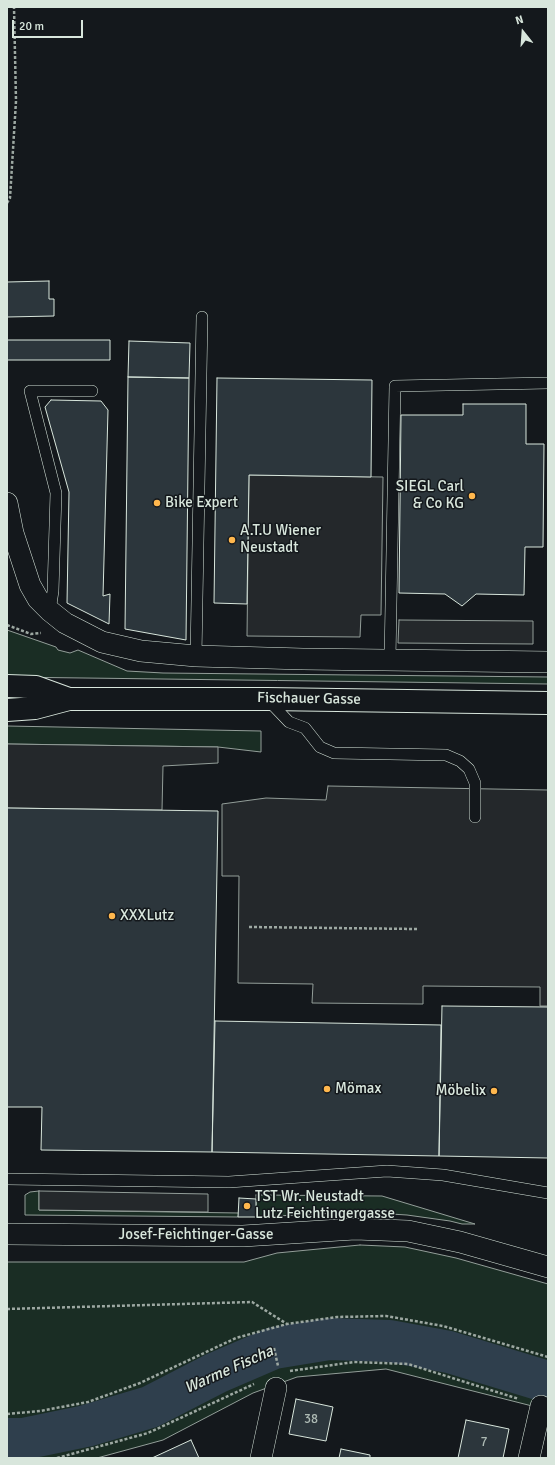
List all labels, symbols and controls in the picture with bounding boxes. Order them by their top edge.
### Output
scale bar [14,12,85,38]
north arrow [503,12,543,52]
text: N [514,13,525,27]
text: 20 m [19,19,44,34]
place label: SIEGL Carl & Co KG [396,478,464,513]
marker: SIEGL Carl & Co KG [467,491,477,501]
place label: Bike Expert [165,494,238,512]
marker: Bike Expert [152,498,162,508]
place label: A.T.U Wiener Neustadt [240,522,321,557]
marker: A.T.U Wiener Neustadt [227,535,237,545]
street label: Fischauer Gasse [257,689,361,709]
place label: XXXLutz [120,907,174,925]
marker: XXXLutz [107,911,117,921]
place label: Mömax [335,1080,381,1098]
place label: Möbelix [435,1082,486,1100]
marker: Mömax [322,1084,332,1094]
marker: Möbelix [489,1086,499,1096]
place label: TST Wr. Neustadt Lutz Feichtingergasse [255,1188,395,1223]
marker: TST Wr. Neustadt Lutz Feichtingergasse [242,1201,252,1211]
street label: Josef-Feichtinger-Gasse [119,1226,273,1244]
water label: Warme Fischa [182,1342,276,1398]
house number: 38 [304,1412,318,1428]
house number: 7 [480,1435,488,1451]

